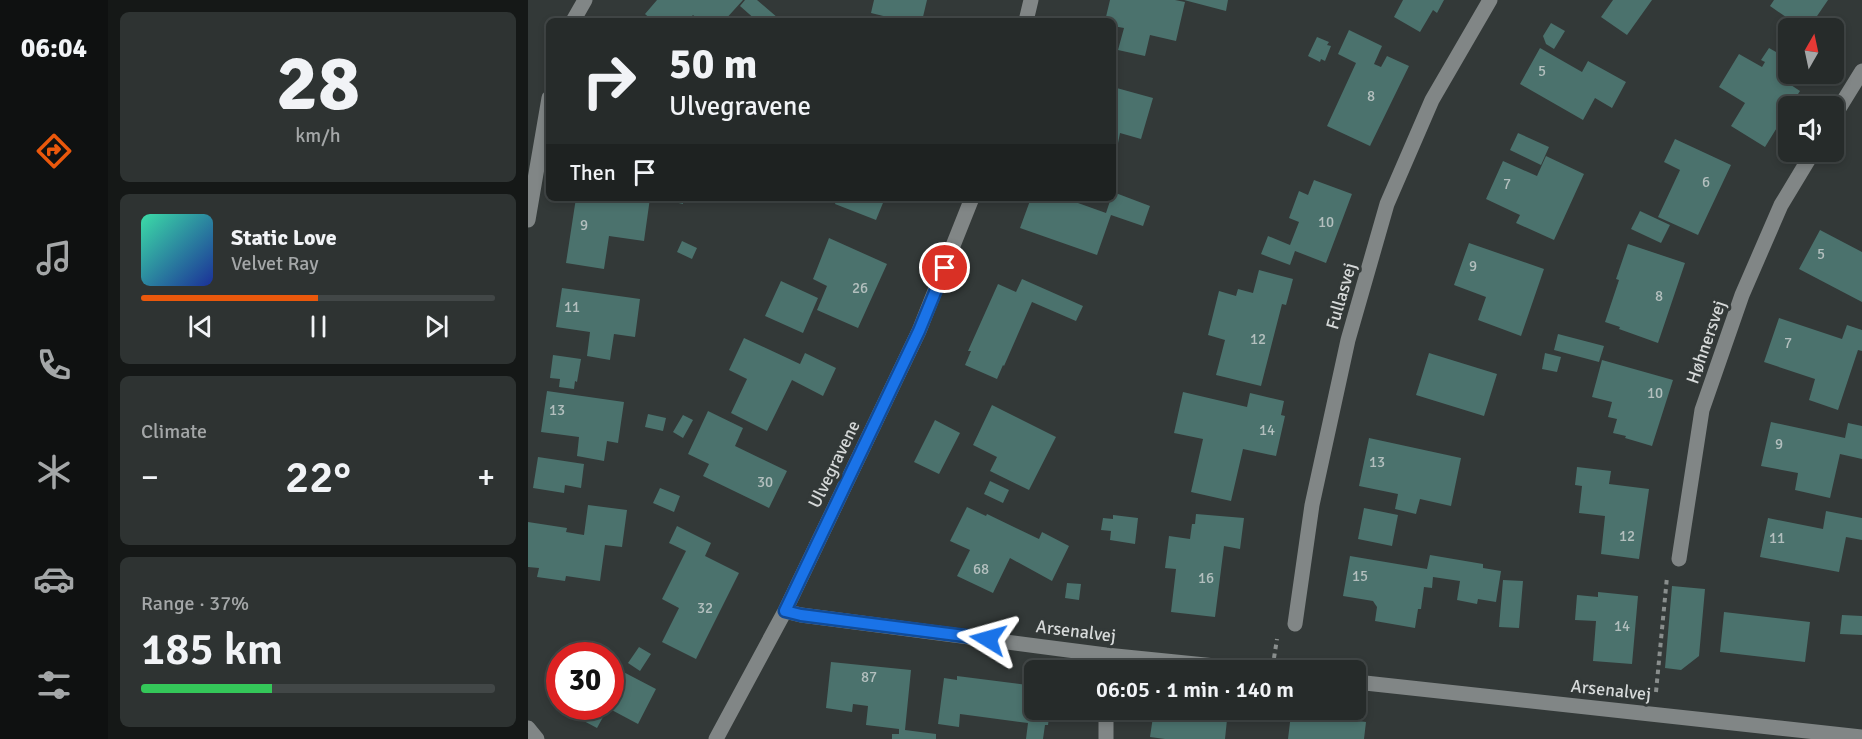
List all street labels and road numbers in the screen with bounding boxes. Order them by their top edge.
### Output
street label: Fullasvej [1321,260,1361,332]
street label: Høhnersvej [1681,297,1731,387]
street label: Ulvegravene [803,417,865,511]
street label: Arsenalvej [1035,615,1117,647]
street label: Arsenalvej [1570,675,1652,705]

